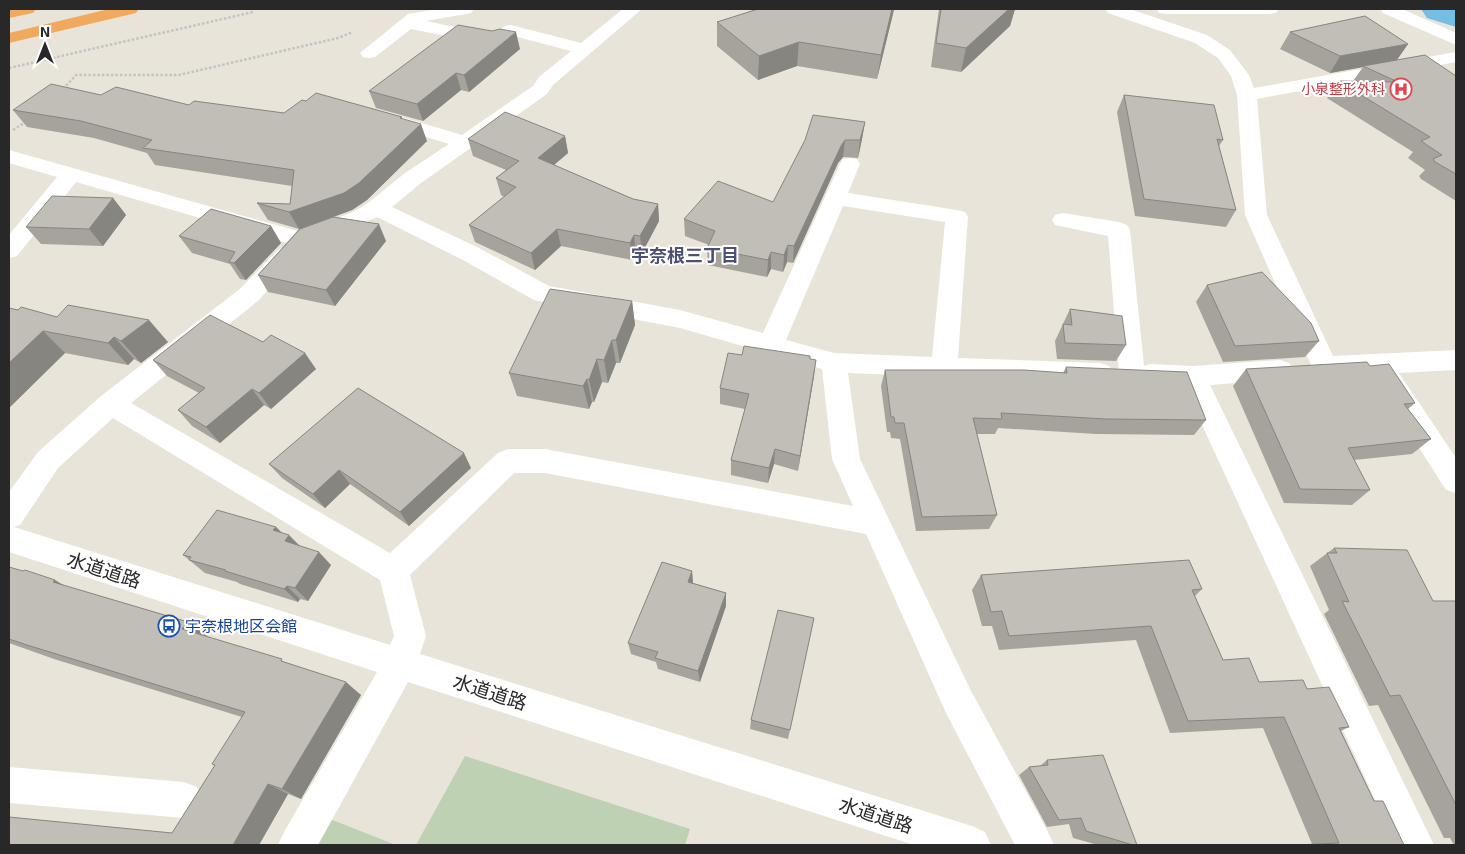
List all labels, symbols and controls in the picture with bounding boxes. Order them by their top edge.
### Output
north arrow [20,20,70,70]
text: N [40,23,50,40]
hospital icon: 小泉整形外科 [1389,77,1413,101]
place label: 小泉整形外科 [1301,80,1385,97]
district label: 宇奈根三丁目 [631,244,739,266]
street label: 水道道路 [64,547,144,592]
bus stop icon: 宇奈根地区会館 [157,614,181,638]
place label: 宇奈根地区会館 [185,616,297,635]
street label: 水道道路 [450,669,530,714]
street label: 水道道路 [836,792,916,837]

